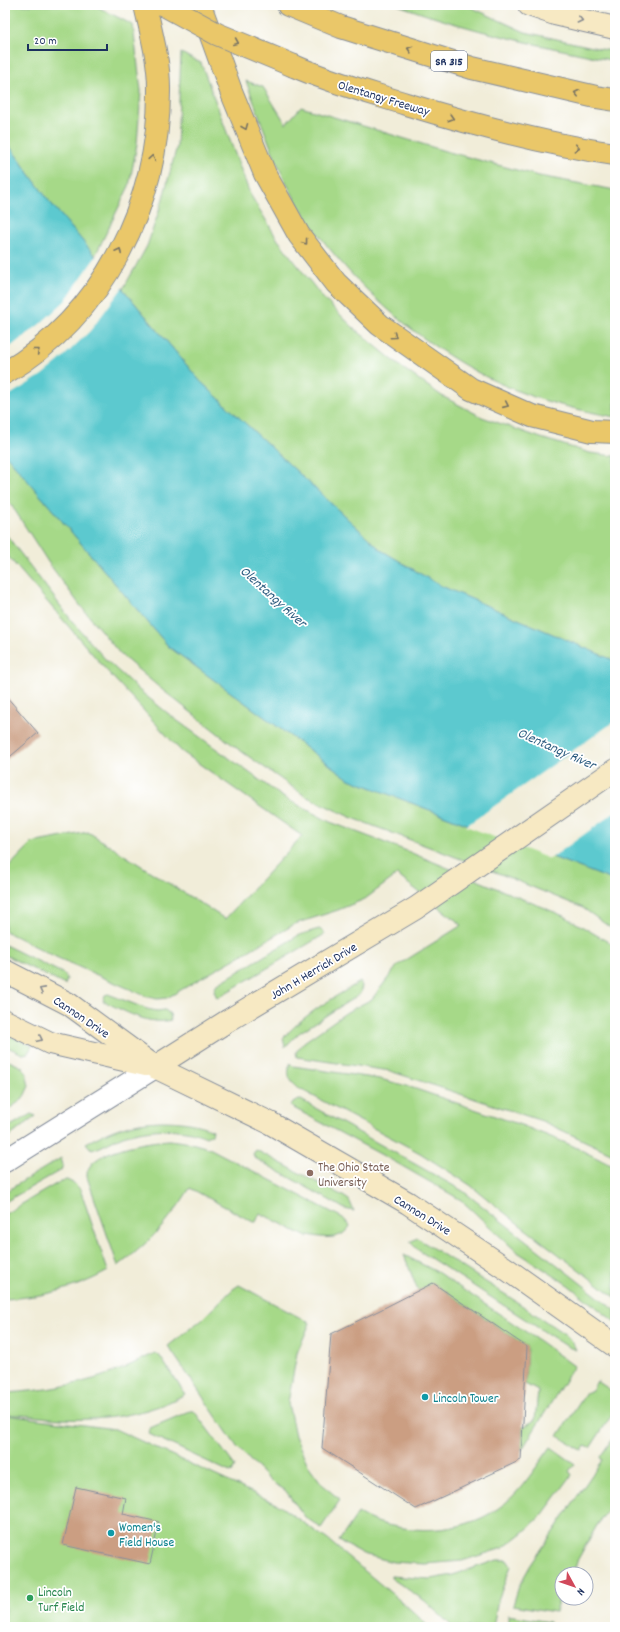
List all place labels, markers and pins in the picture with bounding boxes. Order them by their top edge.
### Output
place label: The Ohio State University [318,1159,390,1193]
marker: The Ohio State University [305,1168,315,1178]
place label: Lincoln Tower [433,1390,499,1409]
marker: Lincoln Tower [420,1392,430,1402]
place label: Women's Field House [119,1519,175,1553]
marker: Women's Field House [106,1528,116,1538]
place label: Lincoln Turf Field [38,1584,84,1618]
marker: Lincoln Turf Field [25,1593,35,1603]

